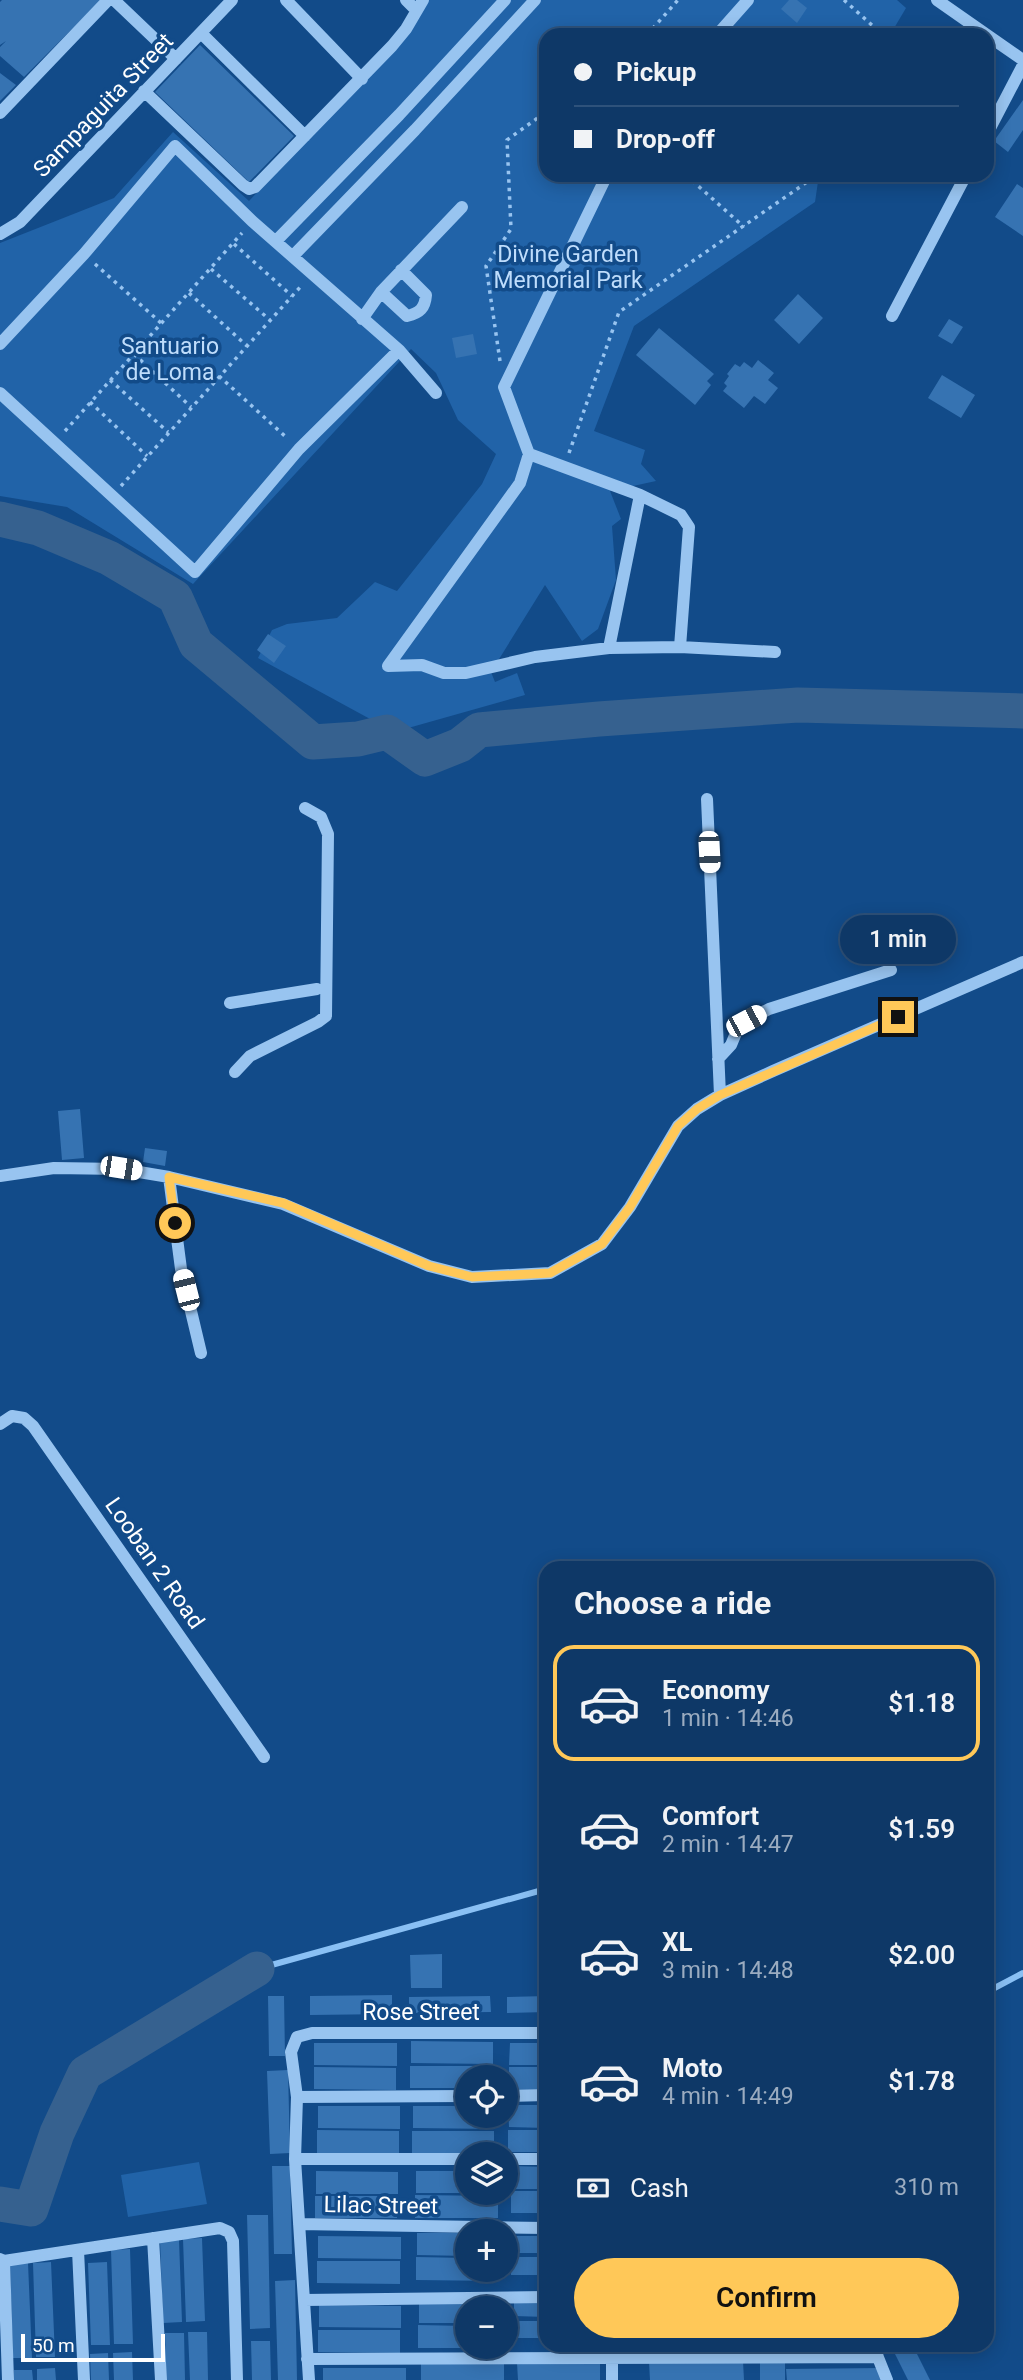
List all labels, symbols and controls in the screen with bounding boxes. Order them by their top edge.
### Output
street label: Sampaguita Street [28,28,179,183]
text: Pickup [616,57,696,87]
text: Drop-off [616,124,715,154]
park label: Divine Garden Memorial Park [493,241,643,294]
park label: Santuario de Loma [121,333,219,386]
car [698,830,721,874]
callout: 1 min [840,916,956,964]
text: 1 min [869,926,927,953]
route end [882,1001,914,1033]
car [723,1002,770,1040]
car [99,1154,144,1182]
route start [159,1207,191,1239]
car [171,1267,202,1313]
street label: Looban 2 Road [99,1493,210,1634]
text: Choose a ride [574,1584,771,1622]
icon: car [578,1672,641,1735]
text: Economy [662,1675,769,1705]
text: $1.18 [888,1688,955,1718]
text: 1 min · 14:46 [662,1705,794,1732]
icon: car [578,1798,641,1861]
text: Comfort [662,1801,759,1831]
text: $1.59 [888,1814,955,1844]
text: 2 min · 14:47 [662,1831,794,1858]
icon: car [578,1924,641,1987]
text: XL [662,1927,693,1957]
text: $2.00 [888,1940,955,1970]
text: 3 min · 14:48 [662,1957,794,1984]
street label: Rose Street [362,1999,480,2026]
icon: car [578,2050,641,2113]
text: Moto [662,2053,723,2083]
map controls [455,2065,518,2359]
button: locate [455,2065,518,2128]
text: $1.78 [888,2066,955,2096]
text: 4 min · 14:49 [662,2083,794,2110]
button: layers [455,2142,518,2205]
icon: cash [574,2169,612,2207]
text: Cash [630,2173,689,2203]
text: 310 m [894,2174,959,2201]
street label: Lilac Street [324,2191,438,2220]
button: + [455,2219,518,2282]
button: Confirm [574,2258,959,2338]
button: − [455,2296,518,2359]
scale bar [21,2331,164,2363]
text: 50 m [32,2334,75,2357]

